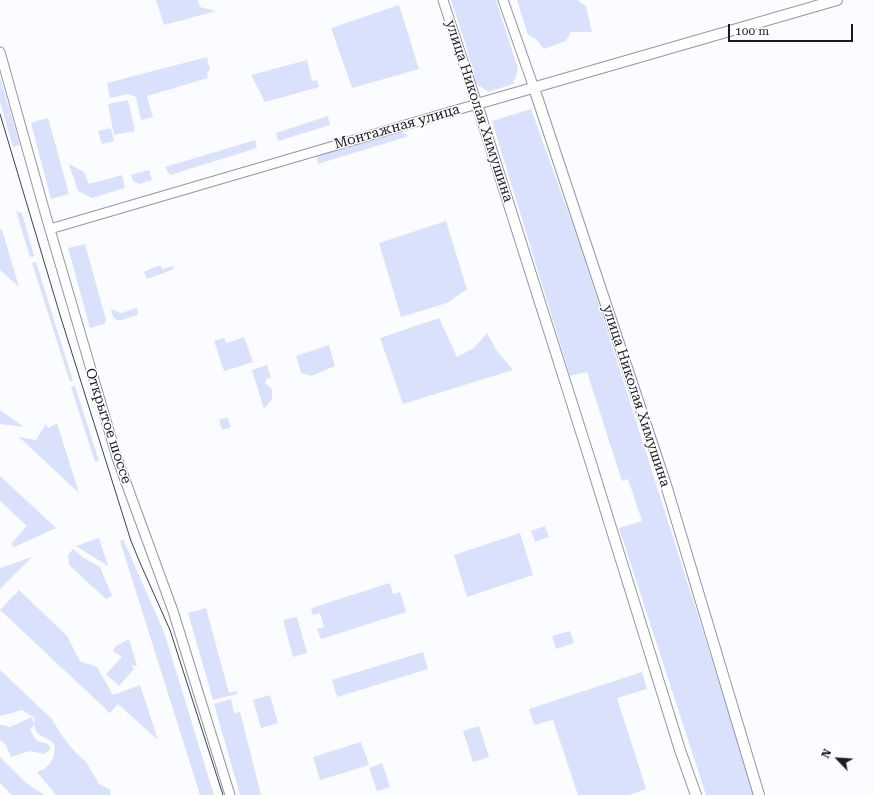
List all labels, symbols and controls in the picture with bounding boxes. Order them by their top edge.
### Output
scale bar [730,16,855,42]
street label: улица Николая Химушина [442,18,516,204]
text: 100 m [735,24,769,38]
street label: Монтажная улица [332,101,462,153]
street label: улица Николая Химушина [599,303,673,489]
street label: Открытое шоссе [81,366,135,486]
north arrow [818,739,858,779]
text: N [819,747,834,760]

